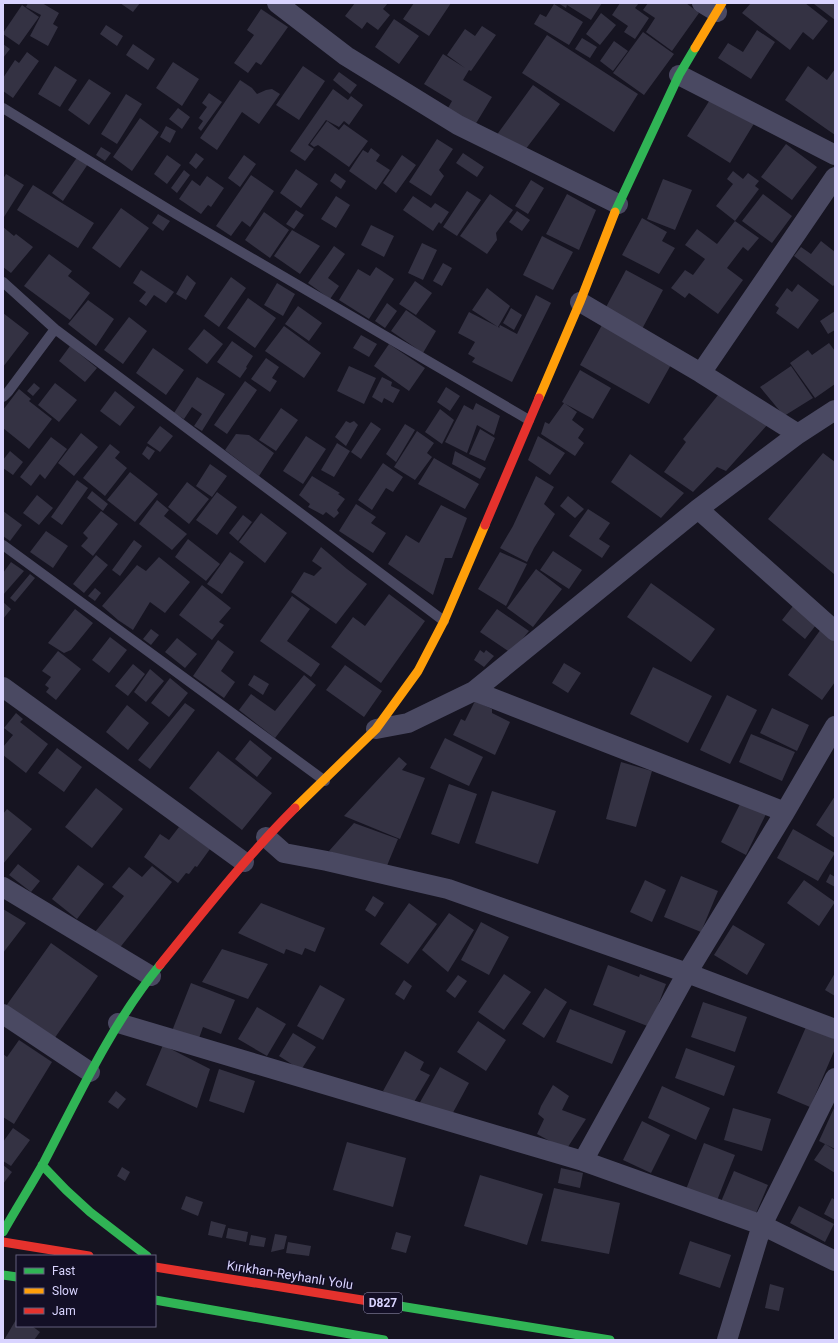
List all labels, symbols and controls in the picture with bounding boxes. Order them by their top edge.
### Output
legend [16,1255,156,1327]
street label: Kırıkhan-Reyhanlı Yolu [226,1258,354,1292]
text: Fast [52,1264,75,1278]
text: Slow [52,1284,78,1298]
road number: D827 [364,1293,402,1313]
text: Jam [52,1304,76,1318]

